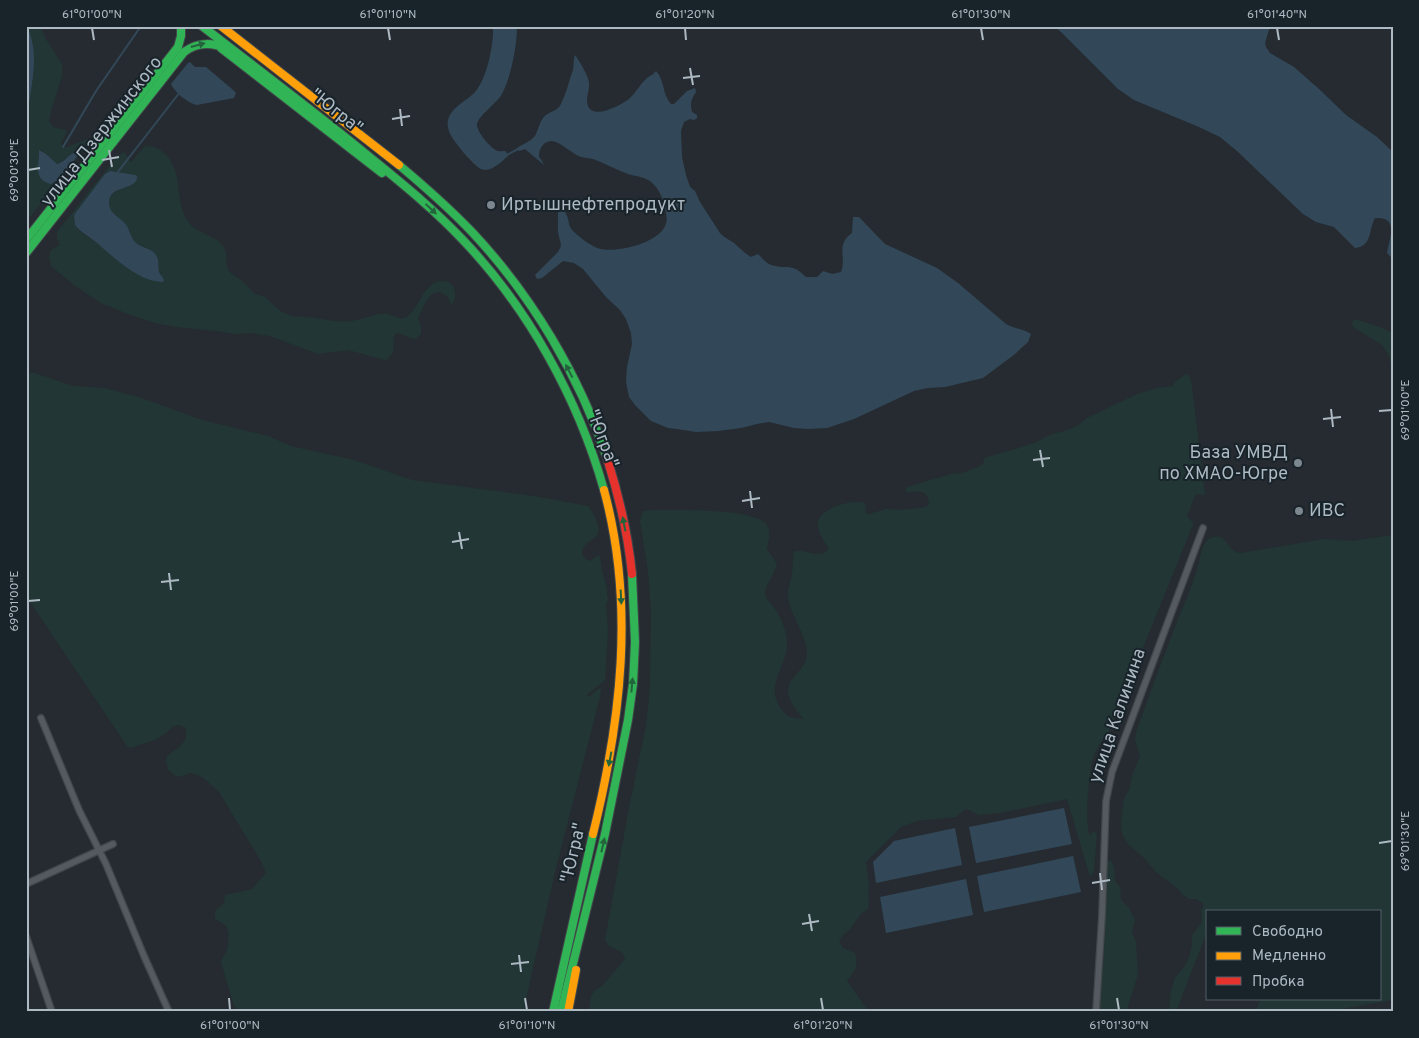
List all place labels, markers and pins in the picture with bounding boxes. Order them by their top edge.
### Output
place label: Иртышнефтепродукт [501,194,685,217]
marker: Иртышнефтепродукт [485,199,497,211]
place label: База УМВД по ХМАО-Югре [1159,442,1288,486]
marker: База УМВД по ХМАО-Югре [1292,457,1304,469]
place label: ИВС [1309,500,1345,523]
marker: ИВС [1293,505,1305,517]

